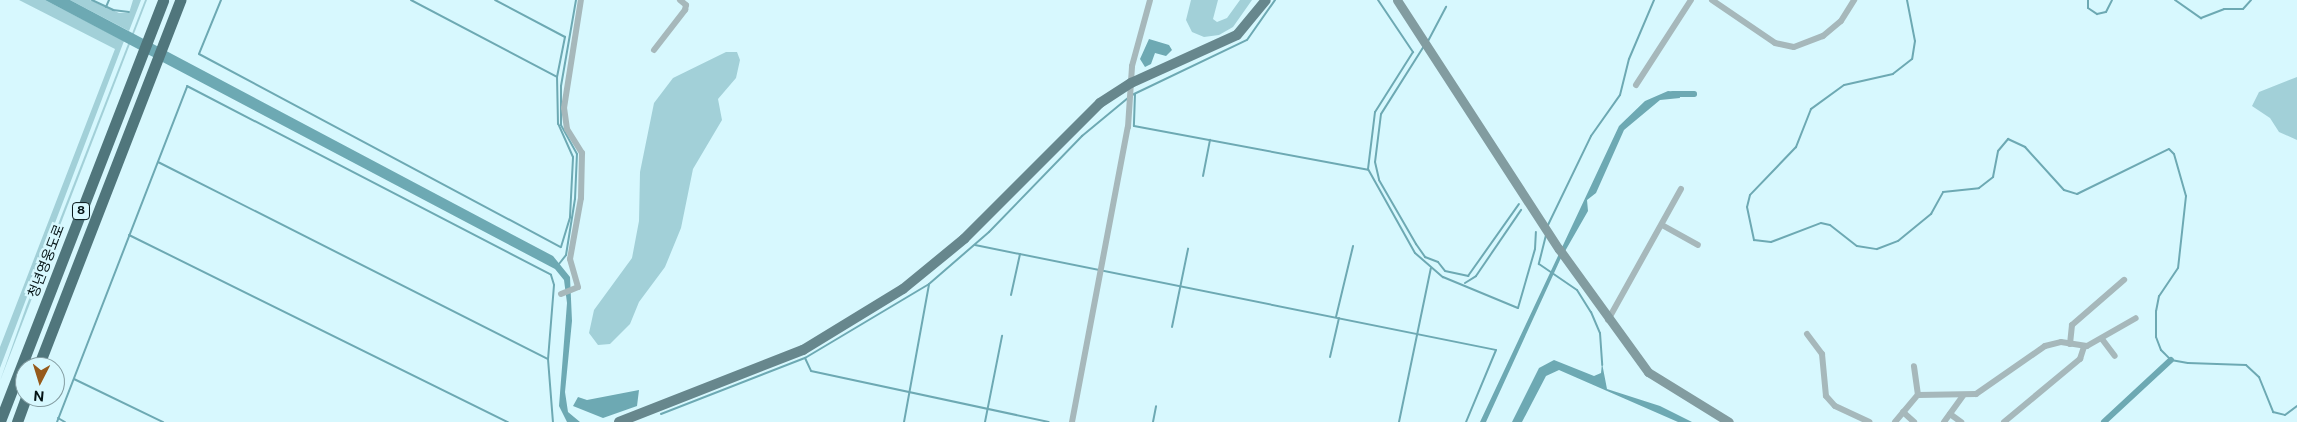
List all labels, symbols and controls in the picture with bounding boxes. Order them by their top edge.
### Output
road number: 8 [71,202,91,220]
street label: 청년영웅도로 [24,222,68,300]
north arrow [15,357,65,407]
text: N [33,388,45,404]

